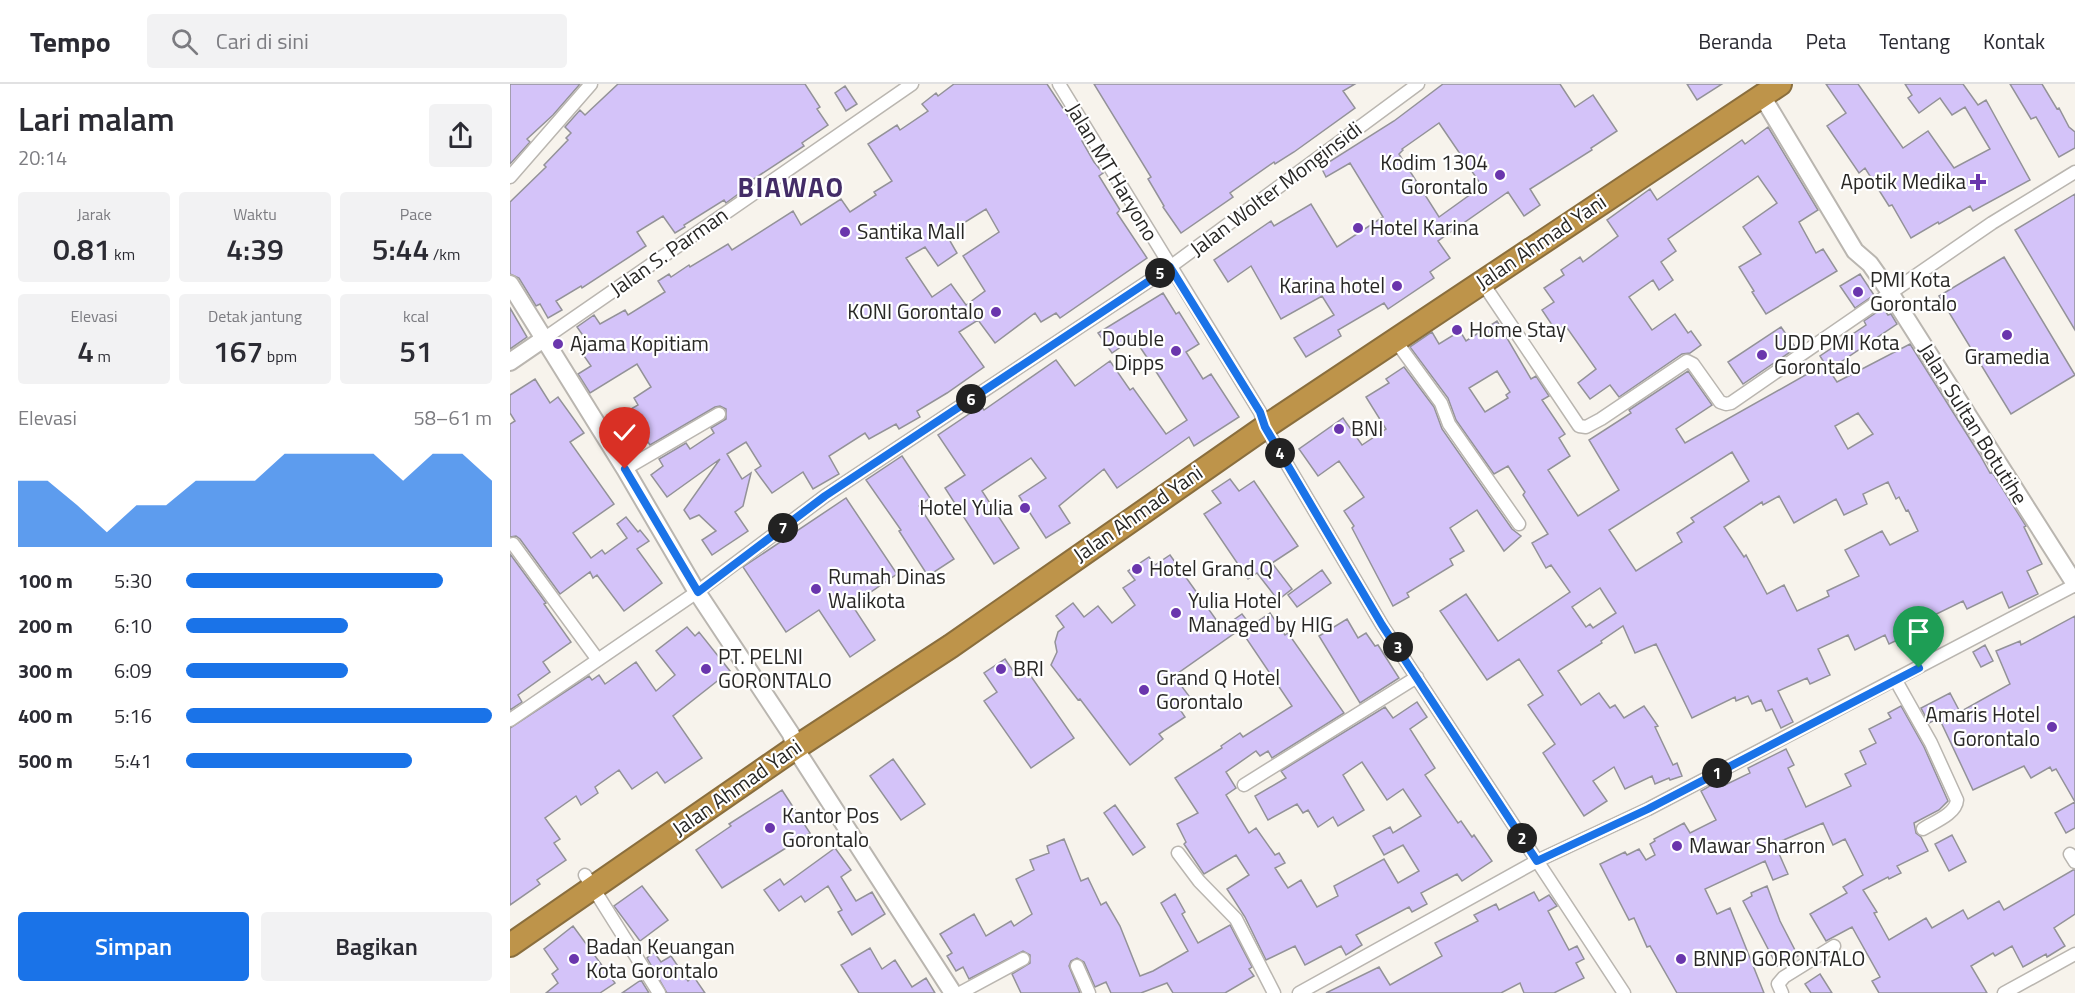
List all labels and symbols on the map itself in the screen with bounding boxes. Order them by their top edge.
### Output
street label: Jalan MT Haryono [1059,96,1167,247]
street label: Jalan Wolter Monginsidi [1183,113,1368,264]
place label: Kodim 1304 Gorontalo [1380,146,1488,202]
place label: Apotik Medika [1840,165,1966,197]
district label: BIAWAO [737,166,845,207]
marker: Kodim 1304 Gorontalo [1493,168,1507,182]
marker: Apotik Medika [1971,175,1985,189]
street label: Jalan Ahmad Yani [1469,185,1612,297]
street label: Jalan S. Parman [603,199,734,304]
place label: Hotel Karina [1370,211,1479,243]
place label: Santika Mall [857,215,965,247]
marker: Hotel Karina [1351,221,1365,235]
marker: Santika Mall [838,225,852,239]
pin: 5 [1145,258,1175,288]
place label: PMI Kota Gorontalo [1870,263,1957,319]
place label: Karina hotel [1279,269,1385,301]
marker: Karina hotel [1390,279,1404,293]
marker: PMI Kota Gorontalo [1851,285,1865,299]
place label: KONI Gorontalo [847,295,984,327]
marker: KONI Gorontalo [989,305,1003,319]
place label: Home Stay [1469,313,1566,345]
place label: Double Dipps [1102,322,1164,378]
marker: Home Stay [1450,323,1464,337]
place label: UDD PMI Kota Gorontalo [1774,326,1900,382]
place label: Ajama Kopitiam [570,327,709,359]
marker: Gramedia [2000,328,2014,342]
street label: Jalan Sultan Botutihe [1911,336,2037,511]
marker: Ajama Kopitiam [551,337,565,351]
place label: Gramedia [1964,340,2050,372]
marker: Double Dipps [1169,344,1183,358]
marker: UDD PMI Kota Gorontalo [1755,348,1769,362]
pin: 6 [956,384,986,414]
pin [599,407,650,469]
place label: BNI [1351,412,1383,444]
marker: BNI [1332,422,1346,436]
pin: 4 [1265,438,1295,468]
street label: Jalan Ahmad Yani [1066,457,1209,570]
place label: Hotel Yulia [919,491,1013,523]
marker: Hotel Yulia [1018,501,1032,515]
pin: 7 [768,513,798,543]
place label: Hotel Grand Q [1149,552,1273,584]
place label: Rumah Dinas Walikota [828,560,946,616]
marker: Hotel Grand Q [1130,562,1144,576]
marker: Rumah Dinas Walikota [809,582,823,596]
place label: Yulia Hotel Managed by HIG [1188,584,1333,640]
marker: Yulia Hotel Managed by HIG [1169,606,1183,620]
pin [1893,606,1944,668]
pin: 3 [1383,632,1413,662]
place label: PT. PELNI GORONTALO [718,640,832,696]
place label: BRI [1013,652,1044,684]
place label: Grand Q Hotel Gorontalo [1156,661,1280,717]
marker: PT. PELNI GORONTALO [699,662,713,676]
marker: BRI [994,662,1008,676]
marker: Grand Q Hotel Gorontalo [1137,683,1151,697]
place label: Amaris Hotel Gorontalo [1925,698,2040,754]
marker: Amaris Hotel Gorontalo [2045,720,2059,734]
street label: Jalan Ahmad Yani [665,731,808,844]
pin: 1 [1702,758,1732,788]
place label: Kantor Pos Gorontalo [782,799,879,855]
marker: Kantor Pos Gorontalo [763,821,777,835]
pin: 2 [1507,823,1537,853]
place label: Mawar Sharron [1689,829,1825,861]
marker: Mawar Sharron [1670,839,1684,853]
place label: Badan Keuangan Kota Gorontalo [586,930,735,986]
place label: BNNP GORONTALO [1693,942,1865,974]
marker: Badan Keuangan Kota Gorontalo [567,952,581,966]
marker: BNNP GORONTALO [1674,952,1688,966]

